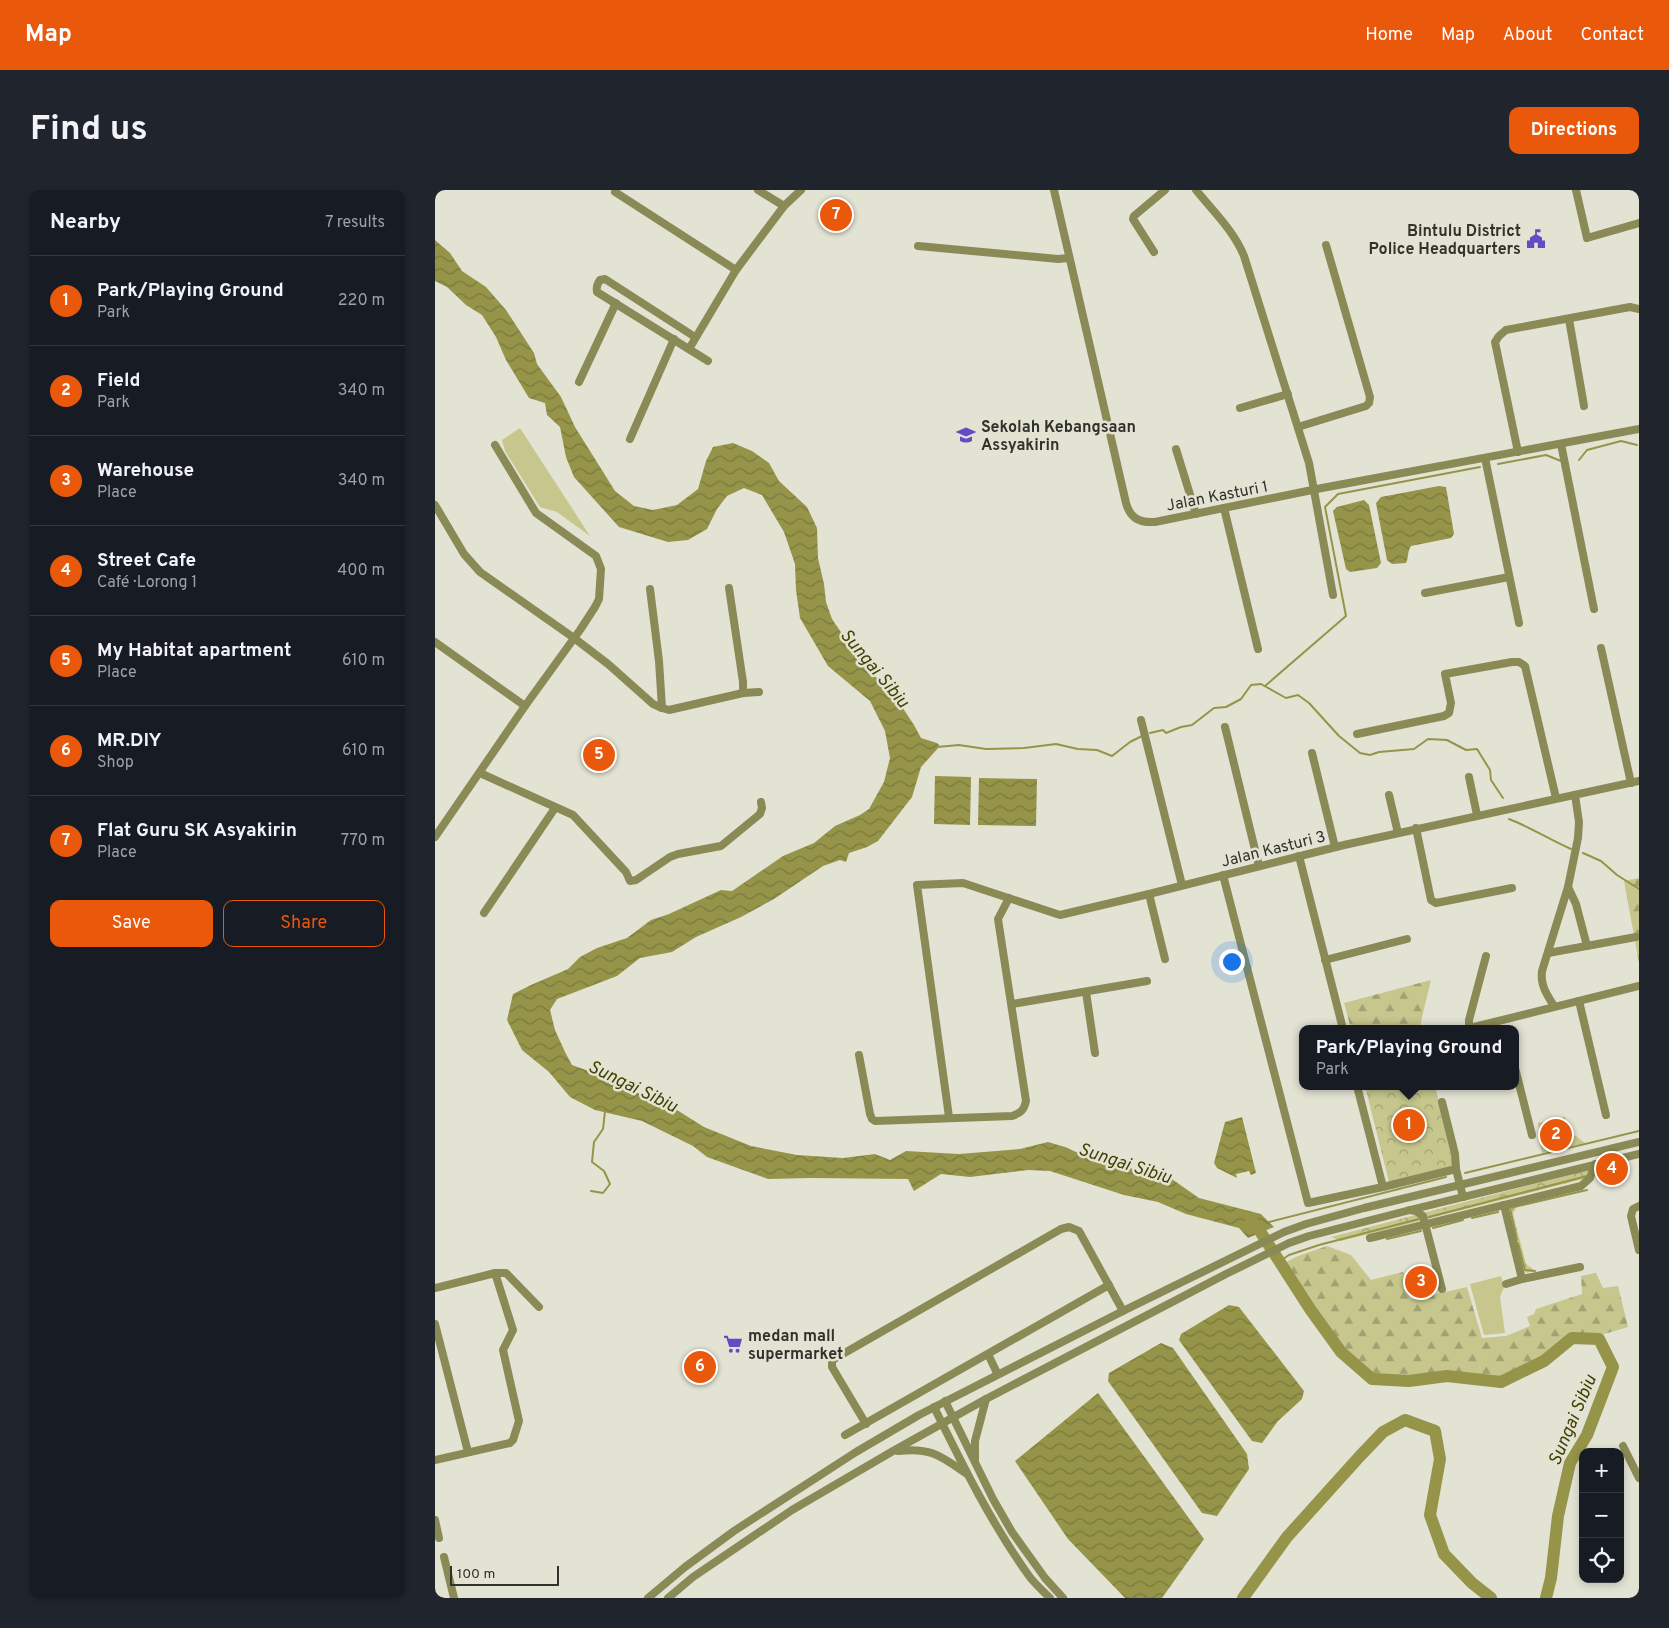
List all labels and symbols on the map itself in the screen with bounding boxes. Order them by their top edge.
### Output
pin: 7 [820,196,852,234]
place label: Bintulu District Police Headquarters [1369,222,1521,260]
public building icon: Bintulu District Police Headquarters [1525,228,1547,250]
place label: Sekolah Kebangsaan Assyakirin [981,418,1136,456]
school or university icon: Sekolah Kebangsaan Assyakirin [955,424,977,446]
street label: Jalan Kasturi 1 [1165,477,1270,517]
water label: Sungai Sibiu [834,625,914,713]
pin: 5 [583,736,615,774]
street label: Jalan Kasturi 3 [1219,827,1328,873]
your location [1219,949,1245,975]
water label: Sungai Sibiu [584,1056,681,1119]
pin: 1 [1393,1106,1425,1144]
pin: 2 [1540,1116,1572,1154]
water label: Sungai Sibiu [1075,1139,1174,1190]
pin: 4 [1596,1150,1628,1188]
pin: 3 [1405,1263,1437,1301]
place label: medan mall supermarket [748,1327,843,1365]
supermarket icon: medan mall supermarket [722,1333,744,1355]
pin: 6 [684,1348,716,1386]
water label: Sungai Sibiu [1544,1372,1603,1469]
scale bar [450,1563,559,1586]

